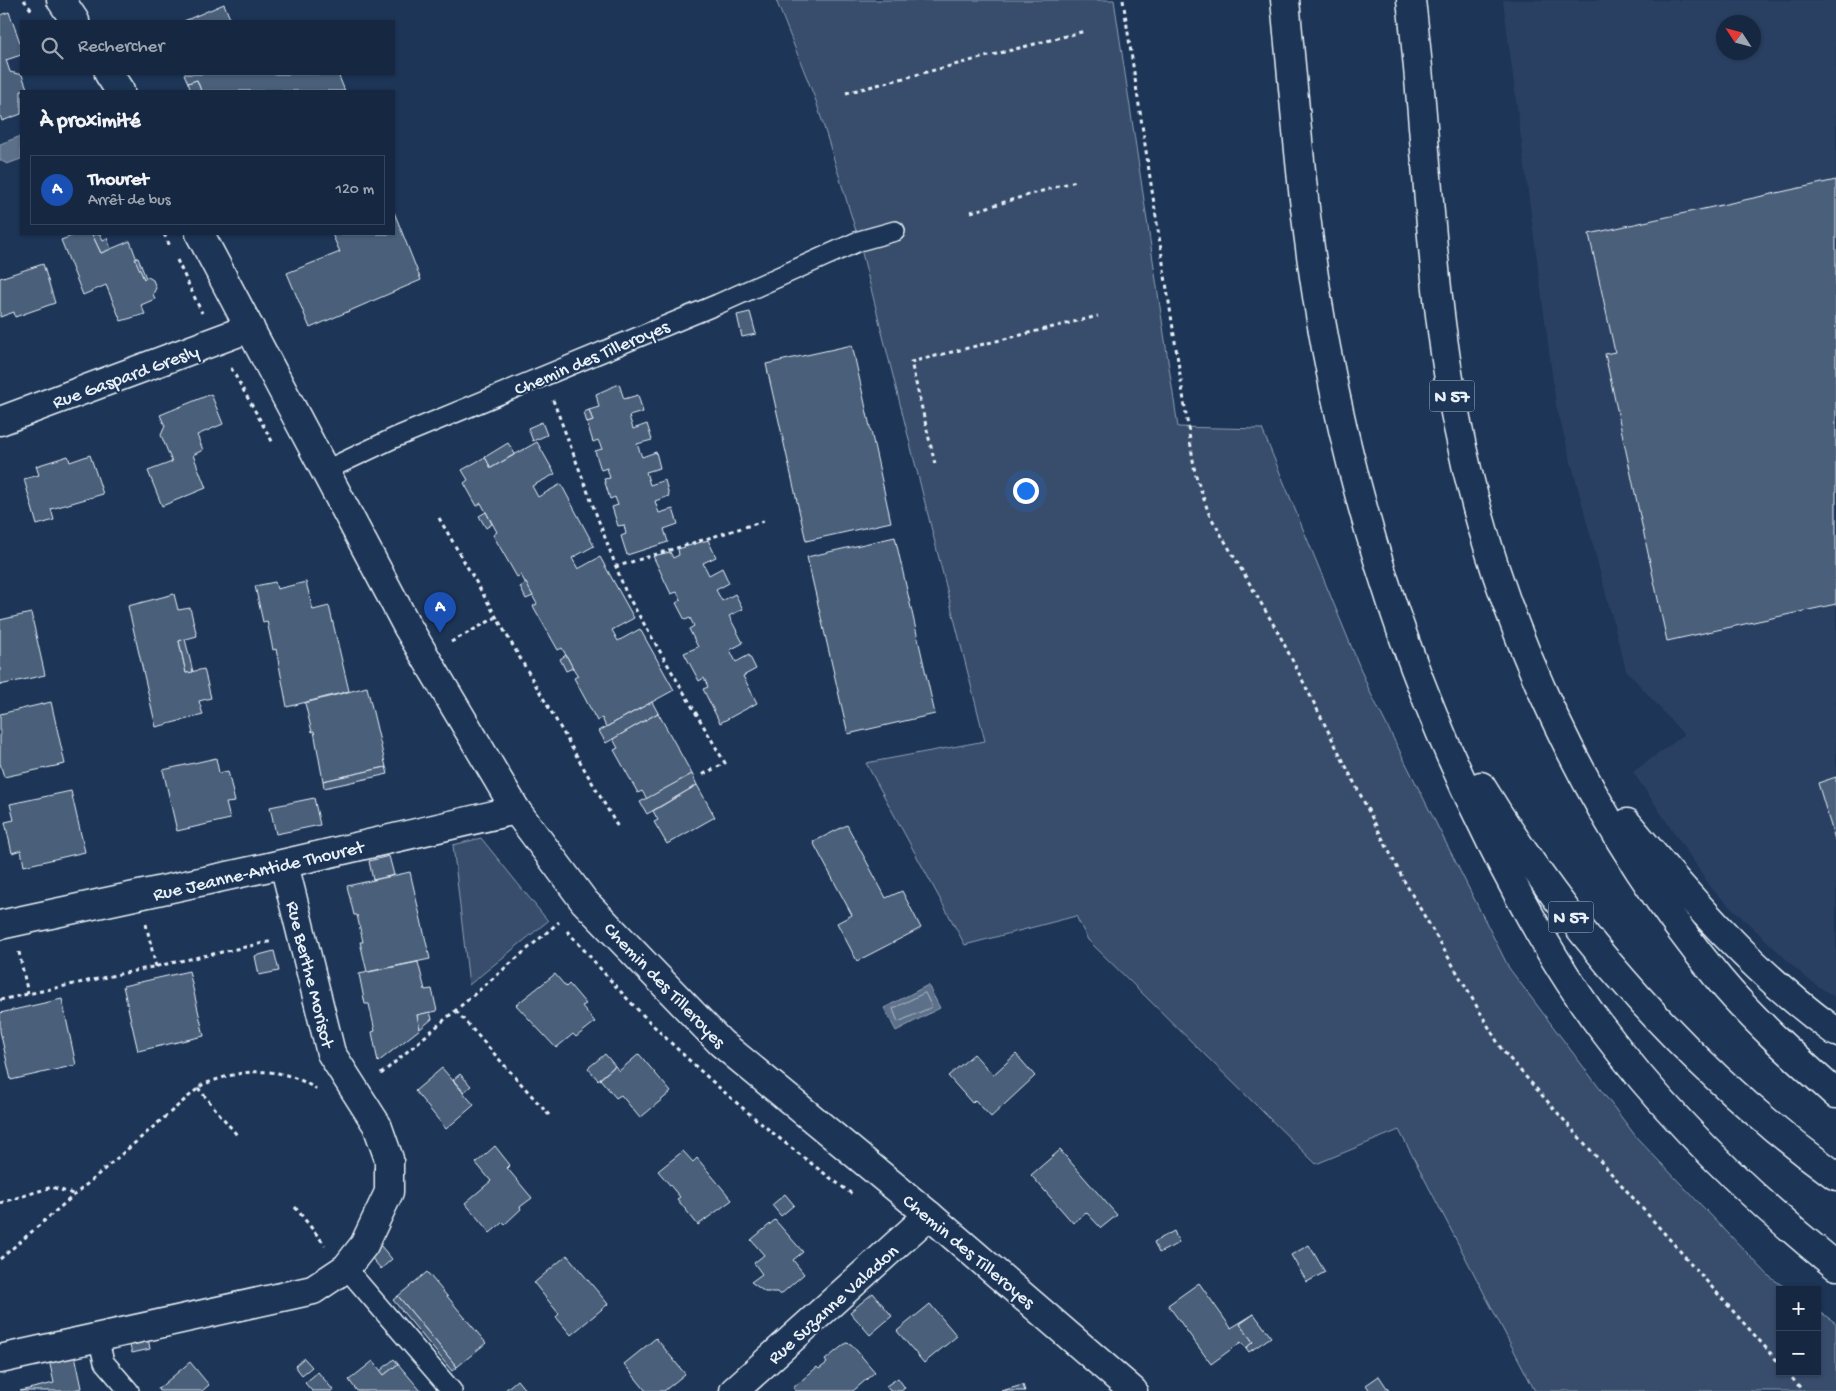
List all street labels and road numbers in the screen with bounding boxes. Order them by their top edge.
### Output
street label: Chemin des Tilleroyes [511,316,674,402]
street label: Rue Gaspard Gresly [50,341,203,415]
road number: N 57 [1430,381,1474,412]
street label: Rue Jeanne-Antide Thouret [151,836,369,908]
street label: Rue Berthe Morisot [279,899,338,1053]
road number: N 57 [1548,902,1594,932]
street label: Chemin des Tilleroyes [597,919,730,1055]
street label: Chemin des Tilleroyes [897,1190,1040,1316]
street label: Rue Suzanne Valadon [764,1241,904,1370]

